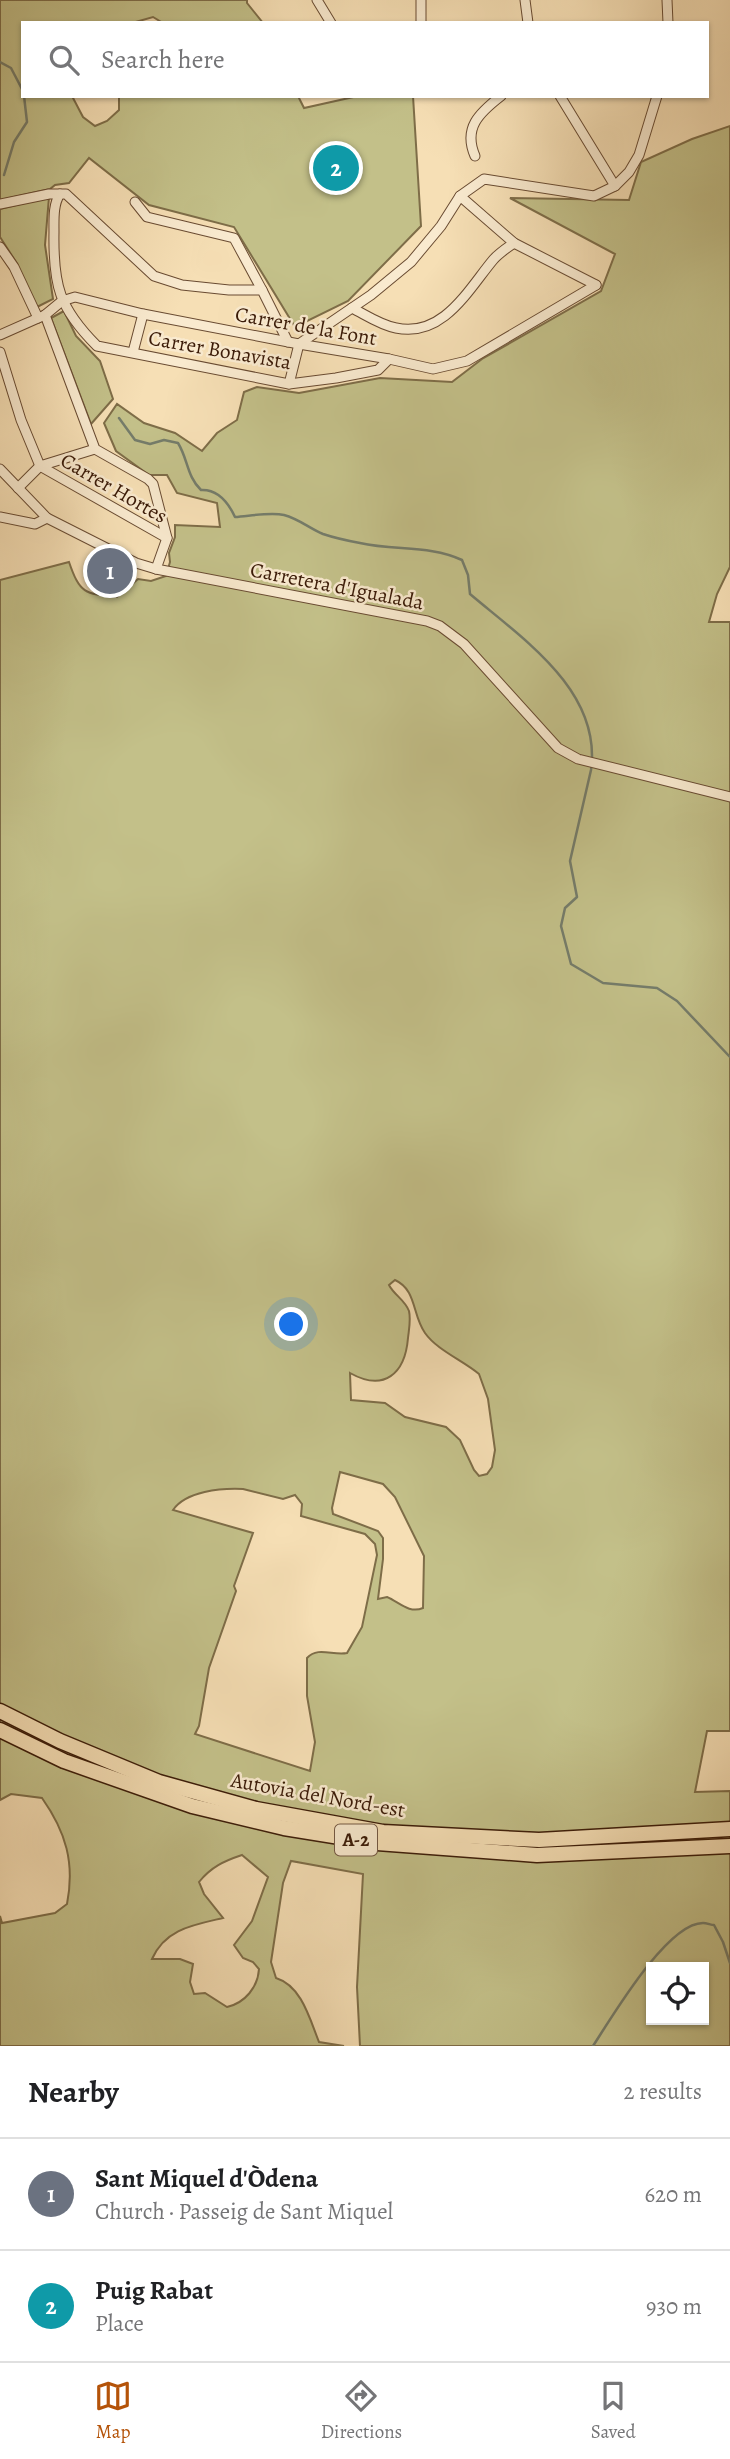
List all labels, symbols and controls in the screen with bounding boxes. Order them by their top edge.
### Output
search box [21,21,709,98]
icon: search [45,41,83,79]
text: Search here [101,42,225,77]
pin: 2 [313,142,359,194]
street label: Carrer de la Font [233,300,379,352]
street label: Carrer Bonavista [146,324,294,376]
street label: Carrer Hortes [55,446,173,530]
pin: 1 [87,545,133,597]
street label: Carretera d'Igualada [248,555,426,617]
your location [274,1307,308,1341]
street label: Autovia del Nord-est [228,1766,407,1824]
road number: A-2 [335,1824,377,1856]
map controls [646,1962,709,2025]
button: locate [646,1962,709,2025]
text: Nearby [28,2072,119,2112]
text: 2 results [624,2076,702,2107]
text: Sant Miquel d'Òdena [95,2161,318,2196]
text: 1 [47,2179,55,2210]
text: 620 m [644,2179,702,2210]
text: Church · Passeig de Sant Miquel [95,2196,393,2227]
text: Puig Rabat [95,2273,213,2308]
text: 2 [45,2291,57,2322]
text: 930 m [646,2291,702,2322]
text: Place [95,2308,144,2339]
tab: Map [94,2377,132,2445]
tab: Directions [321,2377,402,2445]
tab: Saved [591,2377,636,2445]

